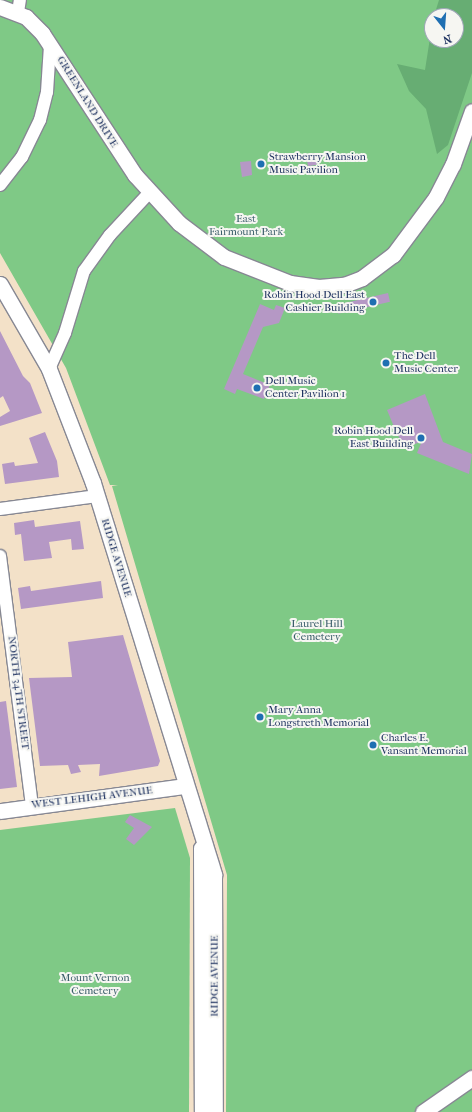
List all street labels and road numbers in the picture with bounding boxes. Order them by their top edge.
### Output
street label: GREENLAND DRIVE [54,54,120,150]
street label: RIDGE AVENUE [98,517,134,599]
street label: NORTH 34TH STREET [4,635,32,751]
street label: WEST LEHIGH AVENUE [31,784,153,812]
street label: RIDGE AVENUE [208,935,222,1017]

